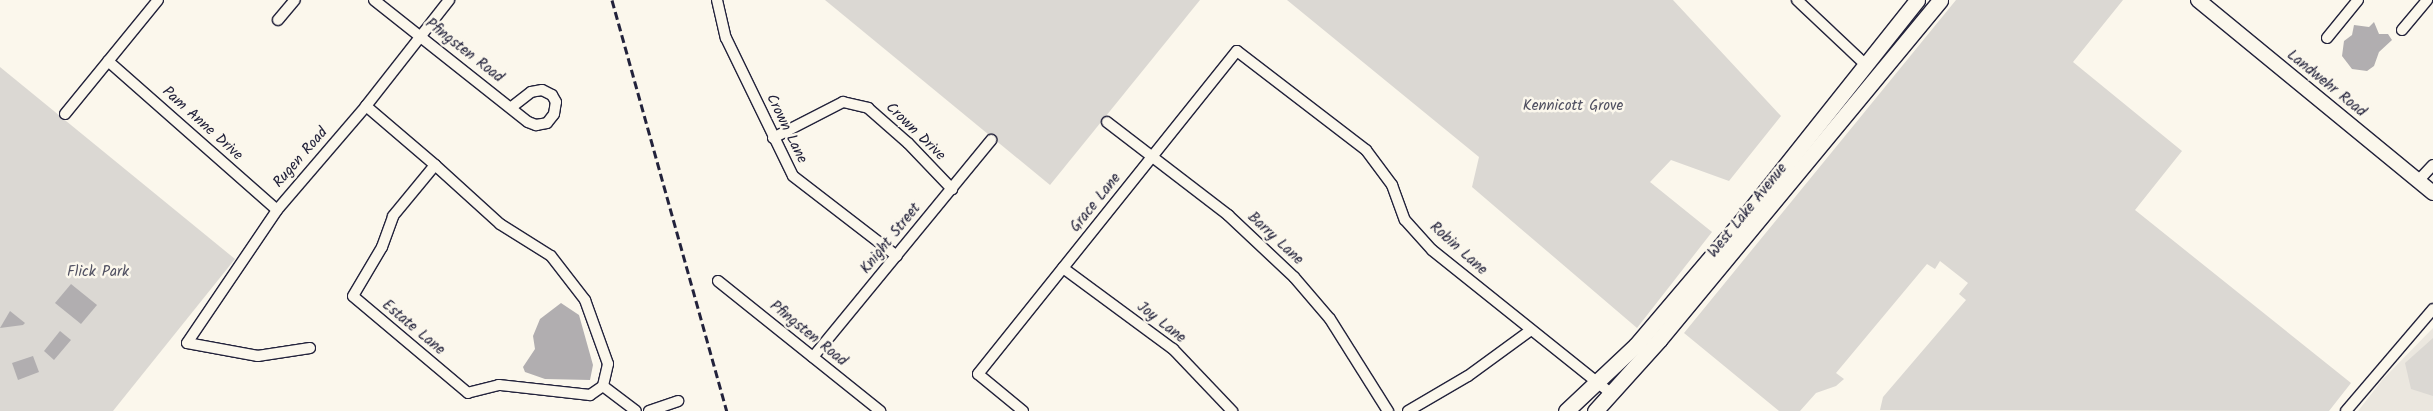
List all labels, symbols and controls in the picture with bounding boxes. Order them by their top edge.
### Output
street label: Pfingsten Road [421,15,507,87]
street label: Landwehr Road [2283,47,2369,121]
street label: Pam Anne Drive [158,83,246,165]
street label: Crown Lane [762,91,810,167]
park label: Kennicott Grove [1523,98,1623,116]
street label: Crown Drive [881,99,949,165]
street label: Rugen Road [270,124,332,192]
street label: West Lake Avenue [1705,160,1791,262]
street label: Grace Lane [1067,170,1125,236]
street label: Knight Street [857,200,925,278]
street label: Barry Lane [1243,209,1307,269]
street label: Robin Lane [1426,219,1490,279]
park label: Flick Park [67,264,129,282]
street label: Estate Lane [378,297,448,359]
street label: Pfingsten Road [766,297,850,371]
street label: Joy Lane [1133,298,1189,348]

